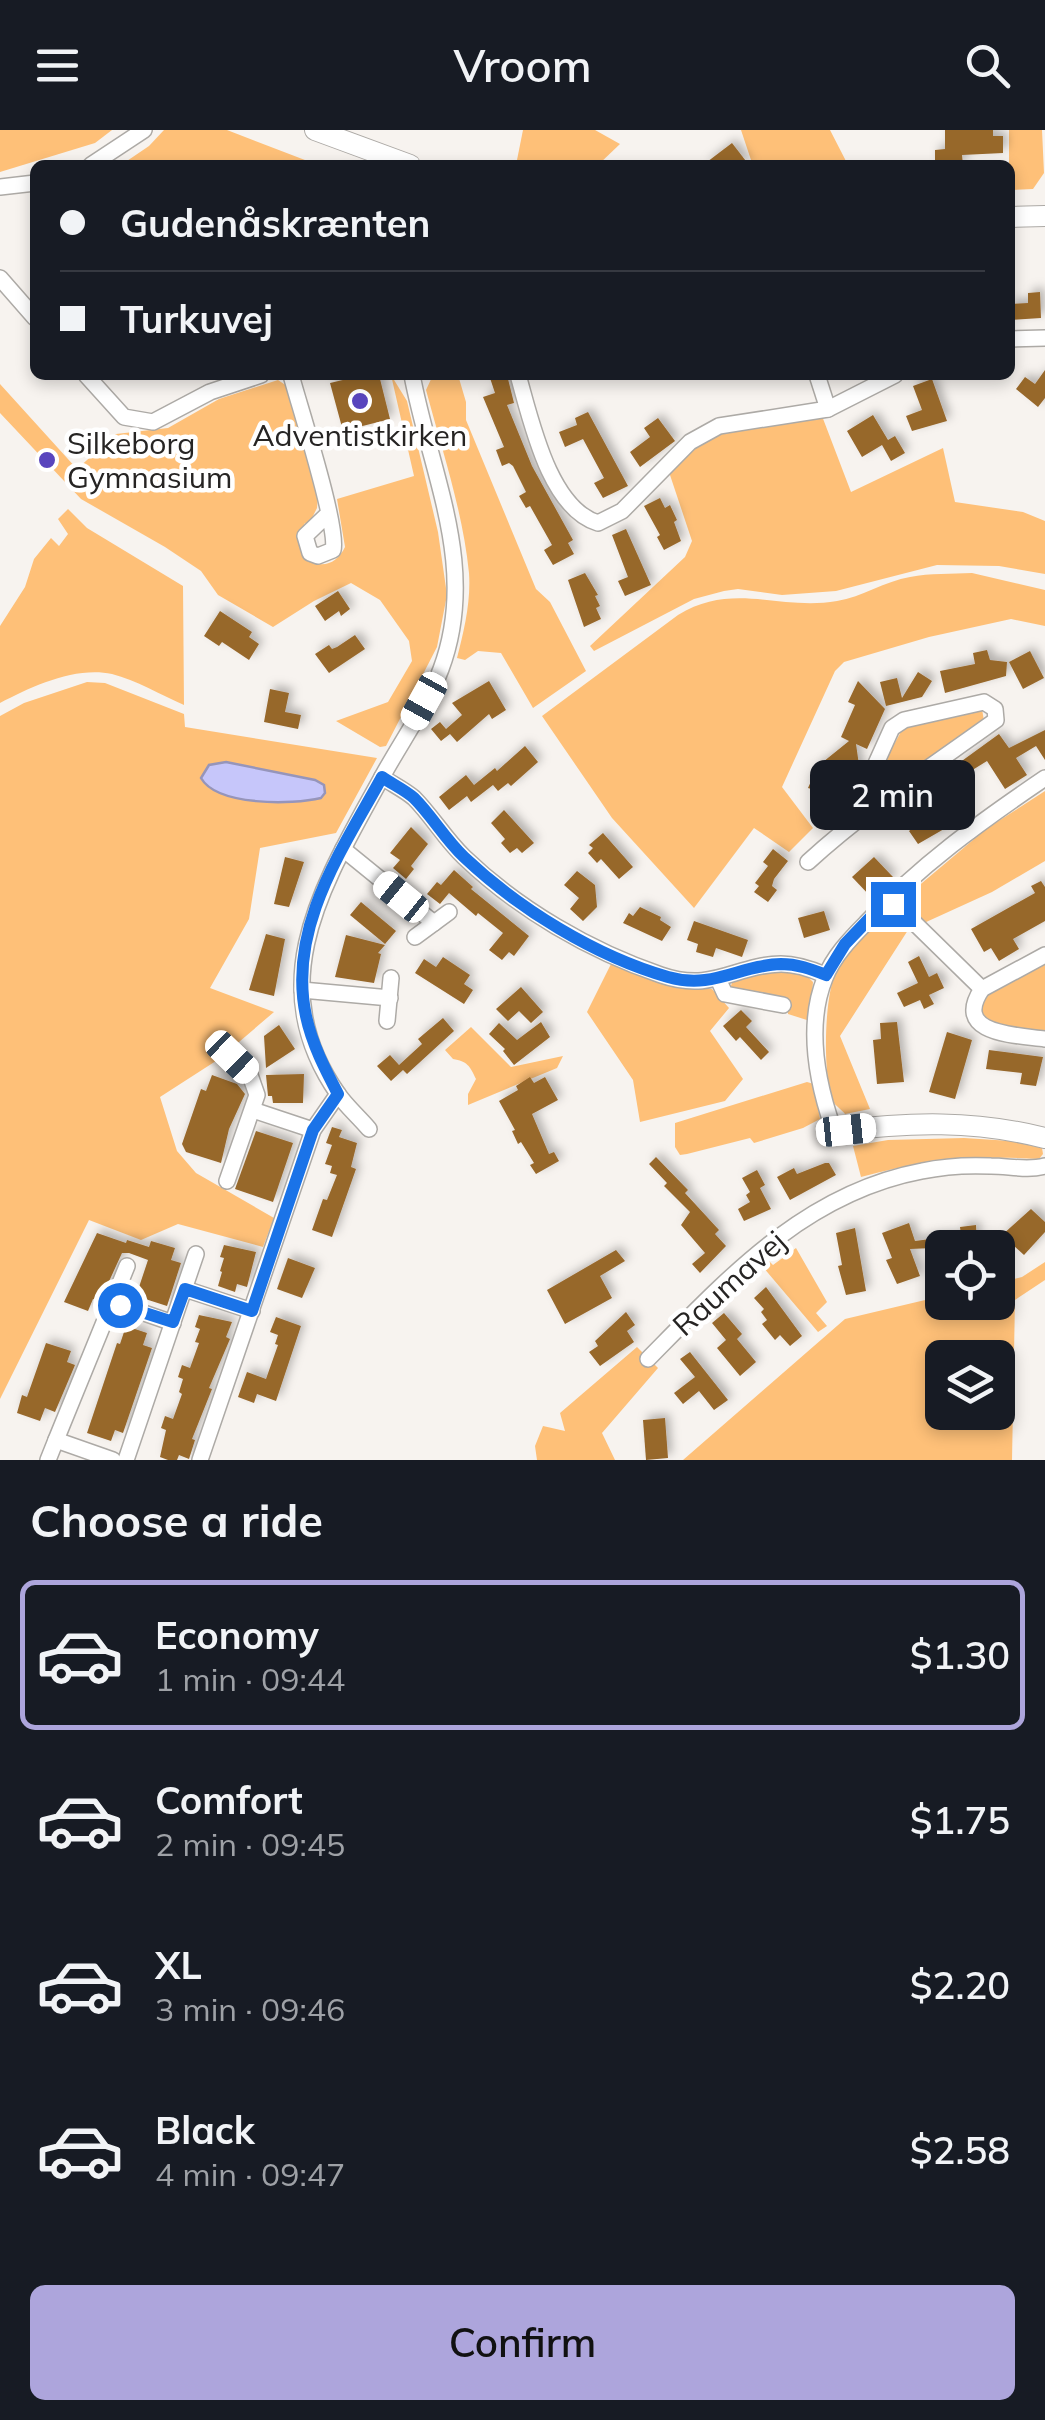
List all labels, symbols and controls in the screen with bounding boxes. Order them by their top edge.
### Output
text: Vroom [453,37,592,93]
icon: menu [30,38,85,93]
icon: search [960,38,1015,93]
text: Gudenåskrænten [120,199,430,247]
text: Turkuvej [120,295,273,343]
marker: Adventistkirken [349,390,371,412]
place label: Adventistkirken [253,416,467,454]
place label: Silkeborg Gymnasium [67,424,232,496]
marker: Silkeborg Gymnasium [36,449,58,471]
car [396,667,452,735]
callout: 2 min [810,759,976,829]
text: 2 min [851,775,934,815]
car [368,866,434,928]
route end [871,882,916,927]
car [200,1025,264,1089]
car [815,1112,877,1148]
street label: Raumavej [664,1222,794,1344]
map controls [925,1230,1015,1430]
button: locate [925,1230,1015,1320]
route start [98,1283,143,1328]
button: layers [925,1340,1015,1430]
text: Choose a ride [30,1492,323,1548]
icon: car [35,1610,125,1700]
text: Economy [155,1611,319,1659]
text: $1.30 [910,1631,1010,1679]
text: 1 min · 09:44 [155,1659,345,1699]
icon: car [35,1775,125,1865]
text: Comfort [155,1776,303,1824]
text: $1.75 [910,1796,1010,1844]
text: 2 min · 09:45 [155,1824,345,1864]
icon: car [35,1940,125,2030]
text: XL [155,1941,202,1989]
text: $2.20 [910,1961,1010,2009]
text: 3 min · 09:46 [155,1989,345,2029]
icon: car [35,2105,125,2195]
text: Black [155,2106,255,2154]
text: $2.58 [910,2126,1010,2174]
text: 4 min · 09:47 [155,2154,345,2194]
button: Confirm [30,2285,1015,2400]

